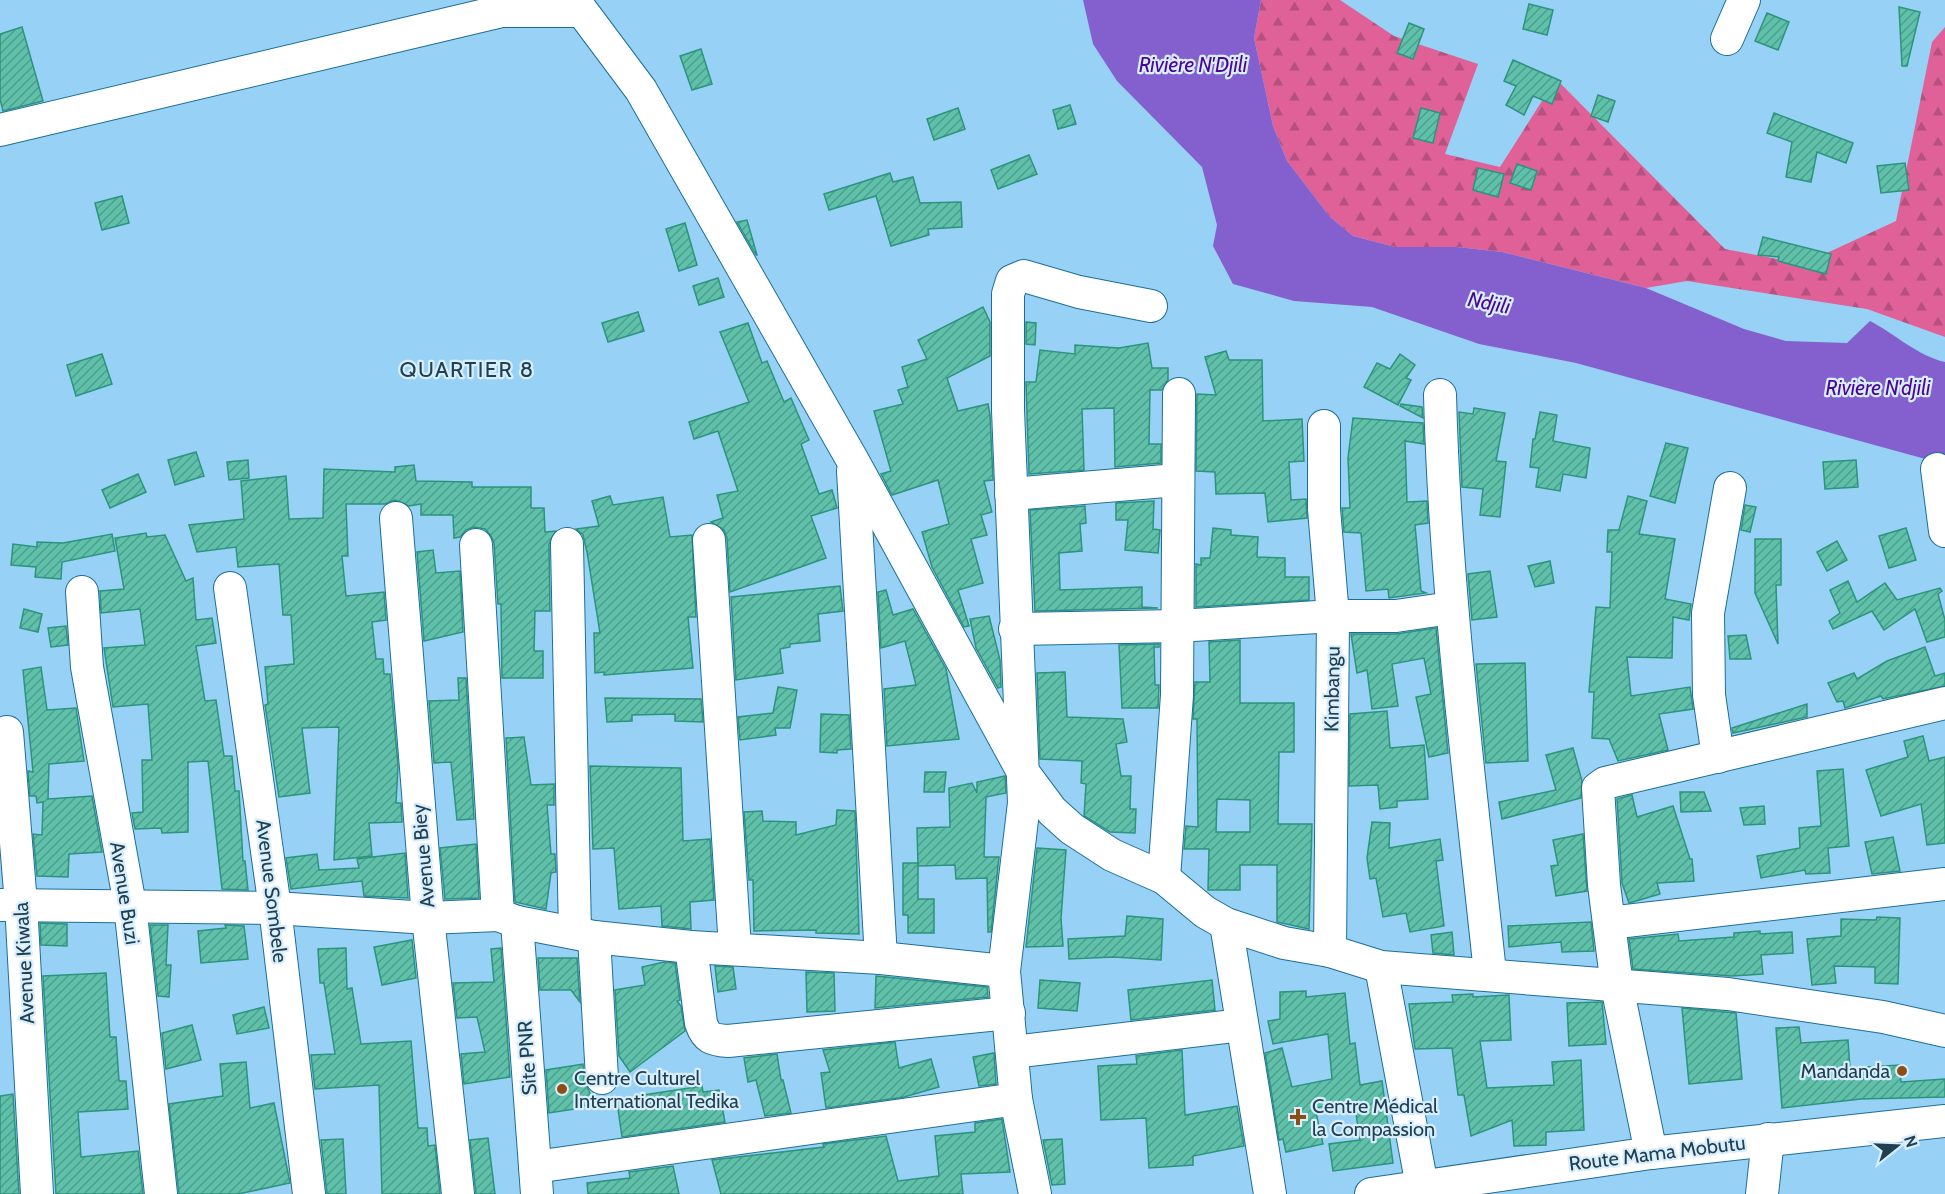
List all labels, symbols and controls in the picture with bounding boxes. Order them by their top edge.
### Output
water label: Rivière N'Djili [1139,52,1248,78]
water label: Ndjili [1466,286,1513,320]
district label: QUARTIER 8 [399,356,535,383]
water label: Rivière N'djili [1825,375,1931,401]
street label: Kimbangu [1319,646,1345,732]
street label: Avenue Biey [407,803,439,909]
street label: Avenue Sombele [251,818,293,964]
street label: Avenue Buzi [105,840,145,946]
street label: Avenue Kiwala [9,901,39,1025]
street label: Site PNR [512,1020,542,1096]
place label: Mandanda [1801,1059,1890,1083]
marker: Mandanda [1895,1064,1909,1078]
place label: Centre Culturel International Tedika [574,1066,739,1113]
marker: Centre Culturel International Tedika [555,1082,569,1096]
place label: Centre Médical la Compassion [1312,1094,1438,1141]
marker: Centre Médical la Compassion [1289,1108,1307,1126]
north arrow [1867,1116,1927,1176]
street label: Route Mama Mobutu [1567,1130,1747,1176]
text: N [1900,1133,1922,1150]

